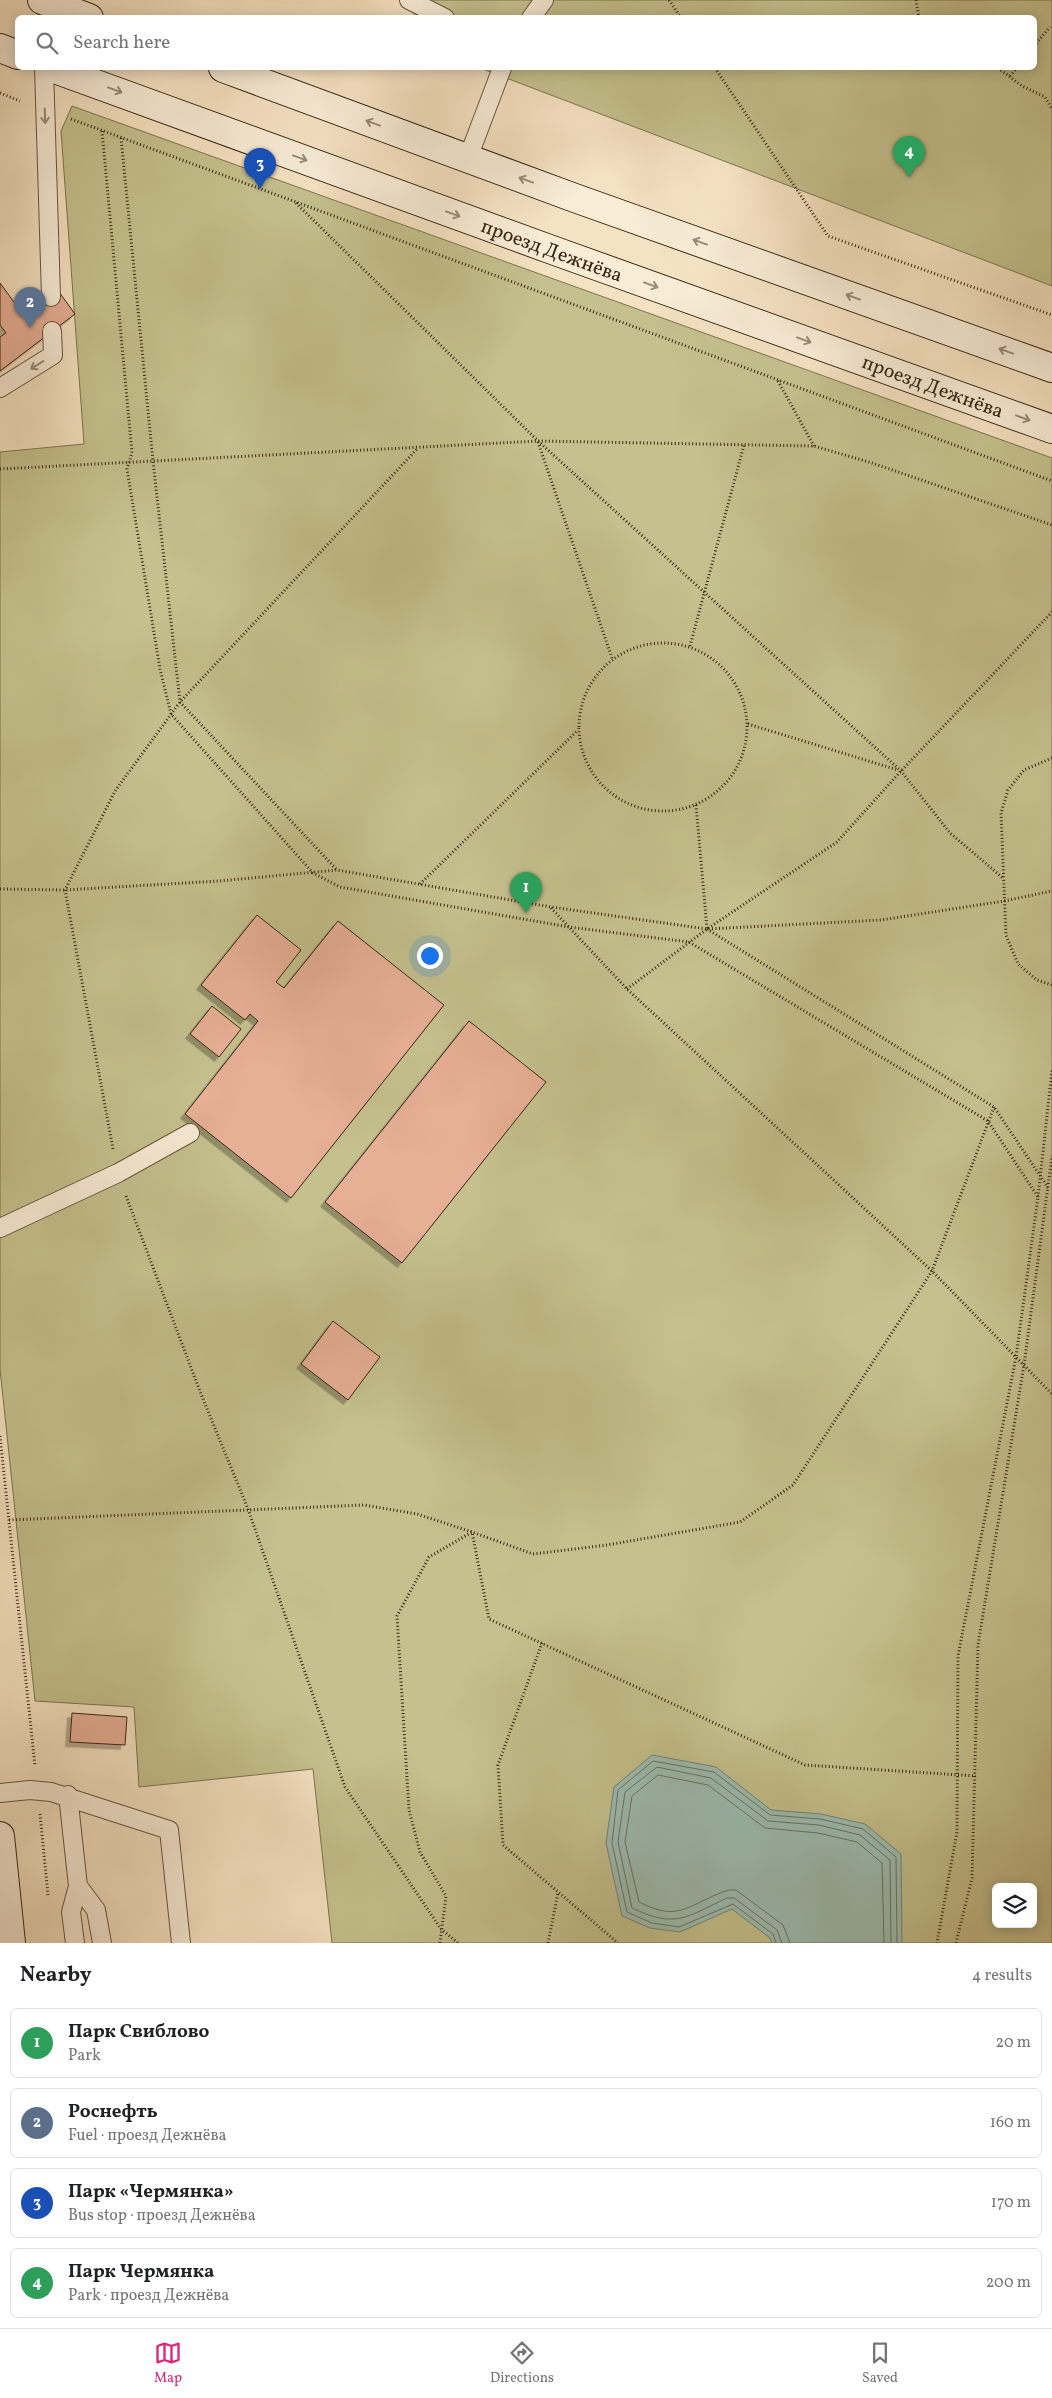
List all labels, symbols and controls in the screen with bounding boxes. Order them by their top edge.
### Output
search box [15,15,1037,70]
icon: search [33,29,61,57]
text: Search here [73,30,170,56]
one-way arrow [106,86,122,95]
one-way arrow [41,108,50,124]
one-way arrow [366,118,381,127]
pin: 4 [893,136,925,177]
pin: 3 [244,148,276,189]
one-way arrow [292,154,307,163]
one-way arrow [519,175,534,184]
one-way arrow [445,210,460,219]
street label: проезд Дежнёва [477,213,626,291]
one-way arrow [692,237,708,247]
one-way arrow [643,281,659,291]
pin: 2 [14,287,46,328]
one-way arrow [846,292,861,301]
one-way arrow [796,336,811,345]
one-way arrow [999,346,1014,355]
street label: проезд Дежнёва [858,349,1007,427]
one-way arrow [30,361,44,371]
one-way arrow [1015,414,1030,423]
pin: 1 [510,872,542,913]
your location [417,943,443,969]
map controls [992,1883,1037,1928]
button: layers [992,1883,1037,1928]
text: Nearby [20,1961,91,1990]
text: 4 results [972,1965,1032,1987]
text: Парк Свиблово [68,2019,209,2045]
text: 1 [34,2032,40,2054]
text: 20 m [996,2032,1031,2054]
text: Park [68,2045,101,2067]
text: Роснефть [68,2099,158,2125]
text: 2 [33,2112,41,2134]
text: 160 m [990,2112,1031,2134]
text: Fuel · проезд Дежнёва [68,2125,227,2147]
text: Парк «Чермянка» [68,2179,234,2205]
text: 3 [33,2192,41,2214]
text: 170 m [991,2192,1031,2214]
text: Bus stop · проезд Дежнёва [68,2205,256,2227]
text: Парк Чермянка [68,2259,214,2285]
text: 4 [32,2272,42,2294]
text: 200 m [986,2272,1031,2294]
text: Park · проезд Дежнёва [68,2285,229,2307]
tab: Map [154,2339,182,2388]
tab: Directions [490,2339,554,2388]
tab: Saved [862,2339,898,2388]

